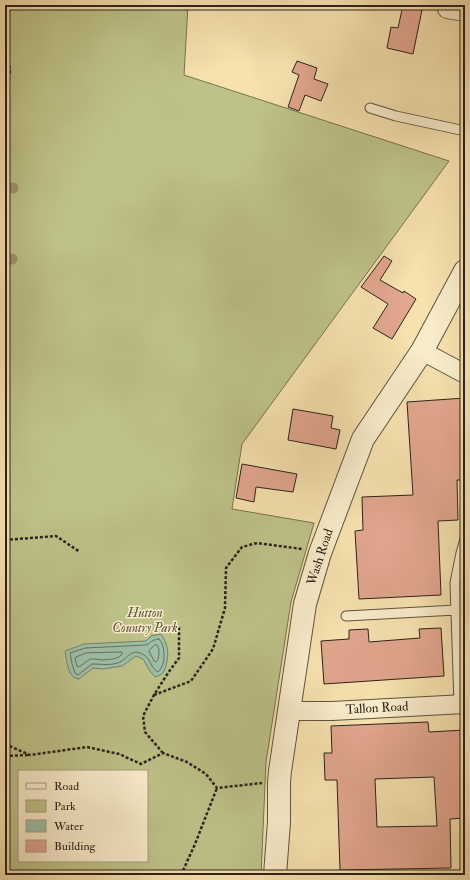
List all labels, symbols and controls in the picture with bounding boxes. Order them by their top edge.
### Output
street label: Wash Road [303,526,337,588]
park label: Hutton Country Park [112,605,178,636]
street label: Tallon Road [345,698,409,718]
legend [18,770,148,862]
text: Road [54,779,79,794]
text: Park [54,799,76,814]
text: Water [53,819,84,834]
text: Building [54,839,97,854]

